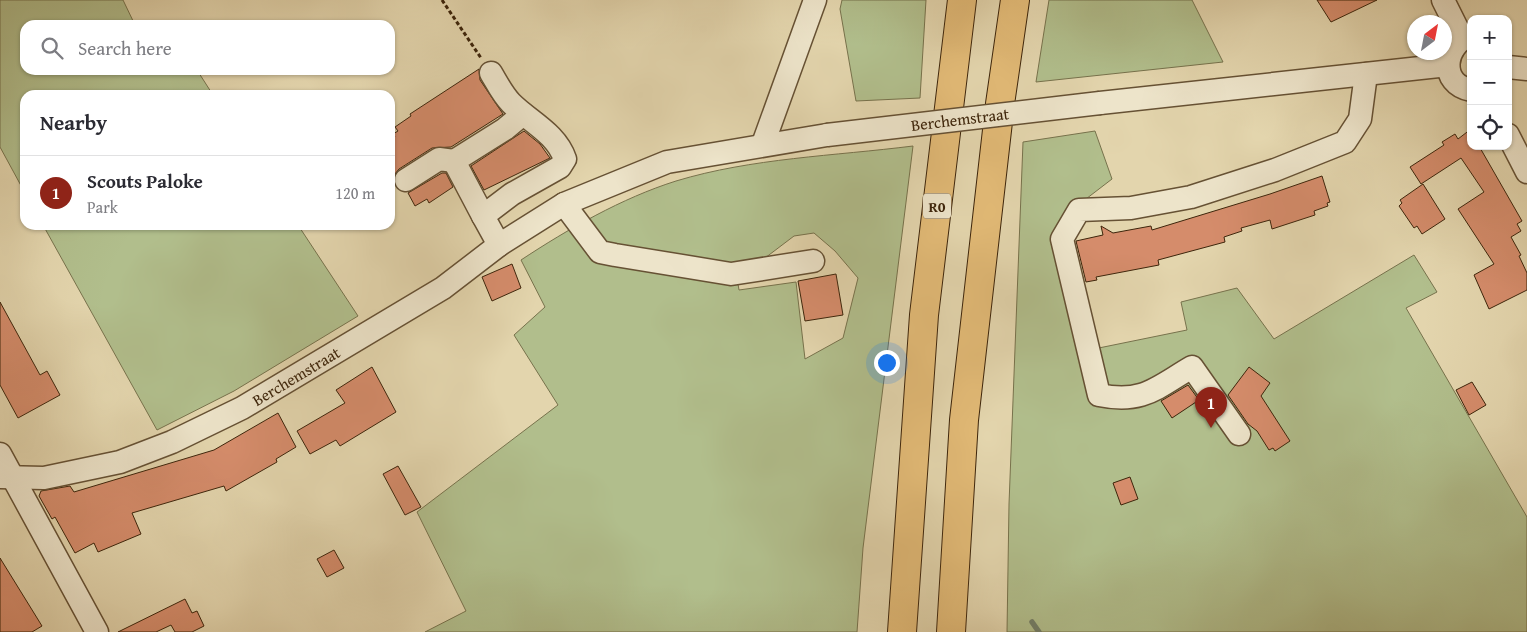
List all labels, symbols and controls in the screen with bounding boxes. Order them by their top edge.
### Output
north arrow [1407,15,1452,60]
map controls [1467,15,1512,150]
button: + [1467,15,1512,60]
search box [20,20,395,75]
icon: search [38,34,66,62]
text: Search here [78,34,172,62]
button: − [1467,60,1512,105]
street label: Berchemstraat [910,101,1011,137]
button: locate [1467,105,1512,150]
text: Nearby [40,107,107,138]
text: Scouts Paloke [87,167,203,195]
text: 1 [52,181,60,205]
text: 120 m [335,181,375,205]
road number: R0 [923,194,951,218]
text: Park [87,195,118,219]
street label: Berchemstraat [248,340,345,412]
your location [874,350,900,376]
pin: 1 [1195,387,1227,428]

